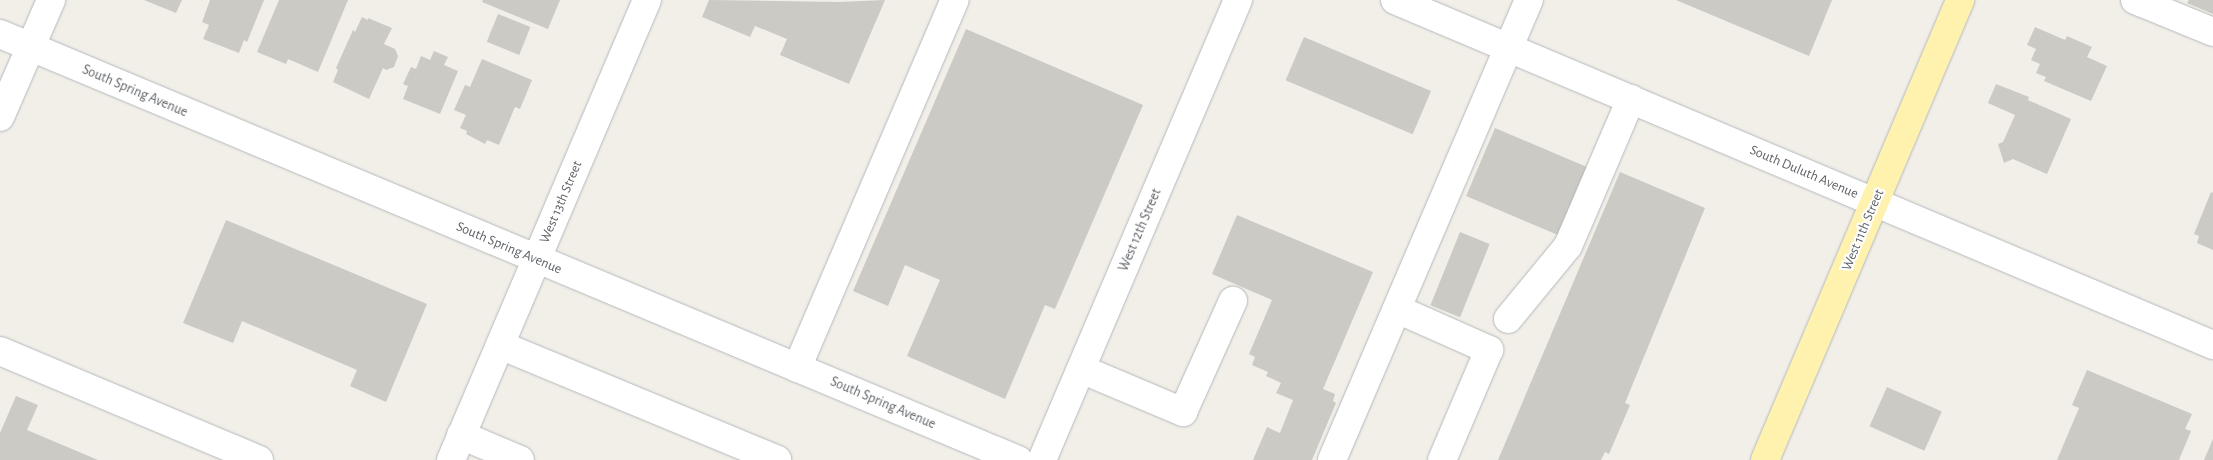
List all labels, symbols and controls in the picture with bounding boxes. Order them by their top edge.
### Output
street label: South Spring Avenue [80,61,190,121]
street label: South Duluth Avenue [1747,142,1861,202]
street label: West 13th Street [536,158,586,246]
street label: West 12th Street [1115,186,1165,274]
street label: West 11th Street [1838,187,1888,273]
street label: South Spring Avenue [454,218,564,278]
street label: South Spring Avenue [828,373,938,433]

